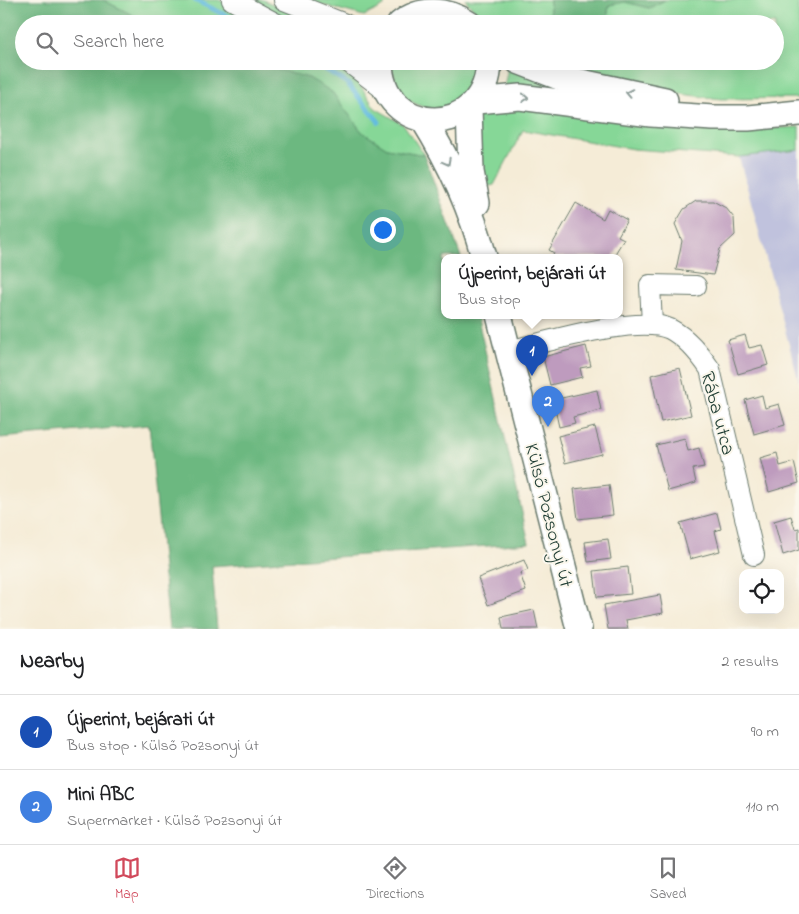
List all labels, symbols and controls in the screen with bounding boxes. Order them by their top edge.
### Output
search box [15,15,784,70]
icon: search [33,29,61,57]
text: Search here [73,29,164,56]
one-way arrow [624,88,633,99]
one-way arrow [521,92,529,103]
one-way arrow [441,157,451,166]
your location [370,217,396,243]
popup [441,254,623,319]
text: Újperint, bejárati út [458,261,606,288]
text: Bus stop [458,288,521,312]
pin: 1 [516,335,548,376]
street label: Rába utca [692,369,742,459]
pin: 2 [532,386,564,427]
street label: Külső Pozsonyi út [516,441,580,591]
map controls [739,569,784,614]
button: locate [739,569,784,614]
text: Nearby [20,647,84,677]
text: 2 results [721,650,779,674]
text: Újperint, bejárati út [67,707,215,734]
text: 1 [33,720,39,744]
text: 90 m [751,720,779,744]
text: Bus stop · Külső Pozsonyi út [67,734,259,758]
text: Mini ABC [67,782,134,809]
text: 2 [32,795,40,819]
text: 110 m [745,795,779,819]
text: Supermarket · Külső Pozsonyi út [67,809,282,833]
tab: Map [113,854,141,905]
tab: Directions [366,854,424,905]
tab: Saved [650,854,686,905]

